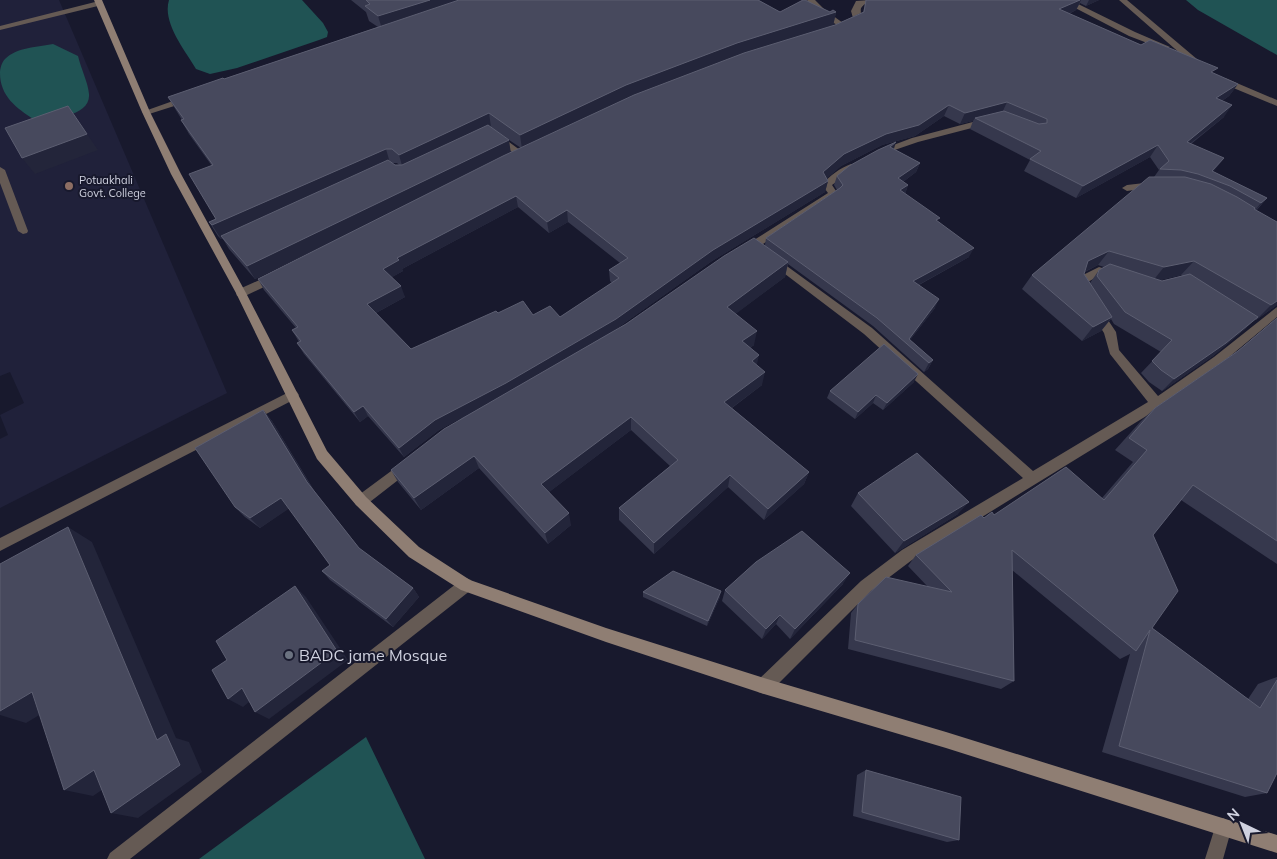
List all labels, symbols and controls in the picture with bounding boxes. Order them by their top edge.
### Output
place label: Potuakhali Govt. College [79,173,146,200]
marker: Potuakhali Govt. College [63,180,75,192]
place label: BADC jame Mosque [299,645,447,665]
marker: BADC jame Mosque [283,649,295,661]
north arrow [1217,799,1267,849]
text: N [1223,804,1243,825]

